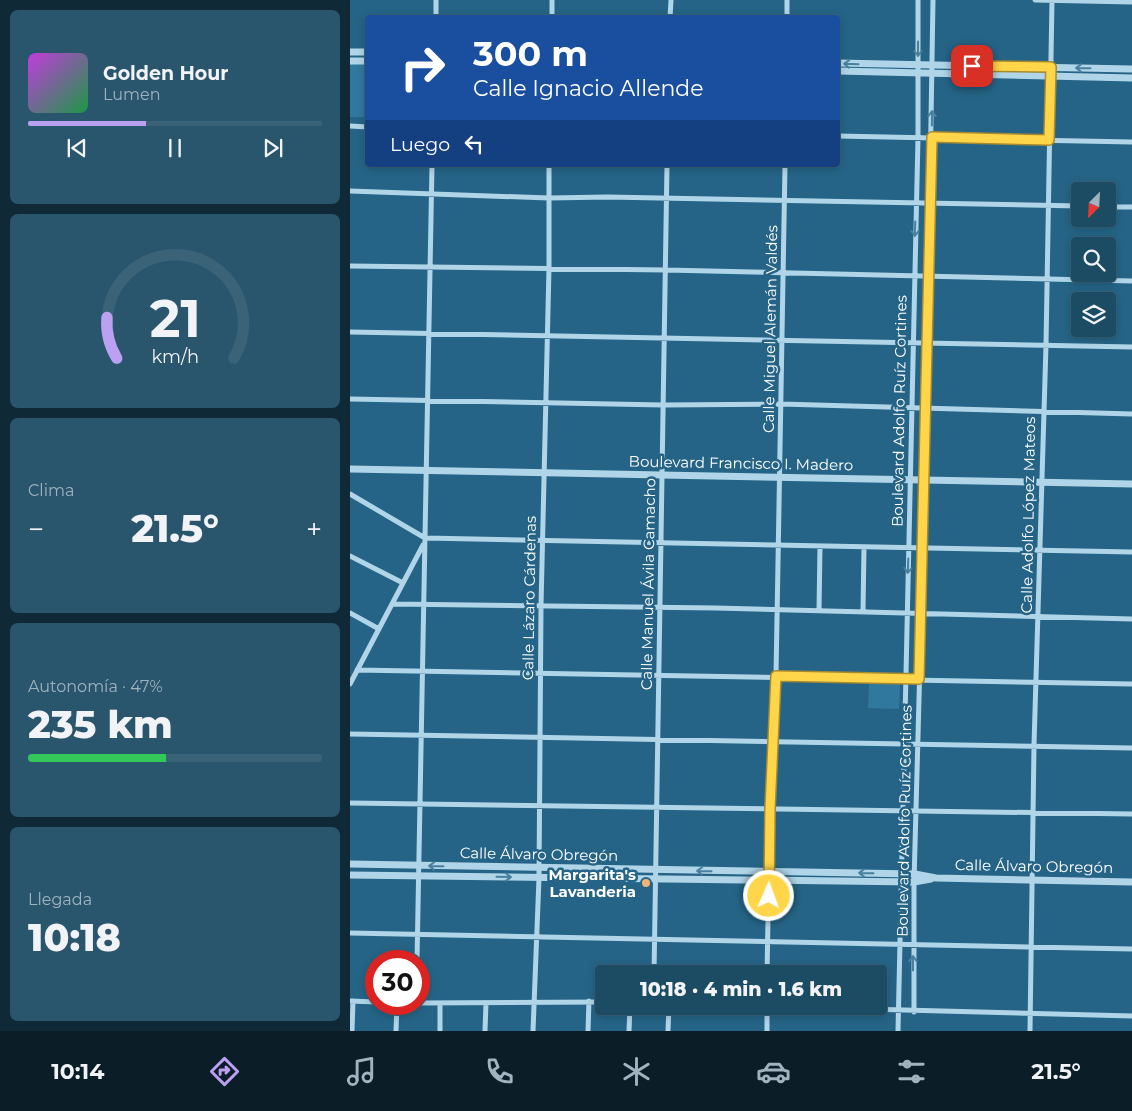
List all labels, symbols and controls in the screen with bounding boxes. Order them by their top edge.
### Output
text: 300 m [473,32,588,75]
icon: right [390,35,455,100]
one-way arrow [913,40,923,56]
pin [951,45,993,87]
icon: arrive [958,52,986,80]
one-way arrow [843,59,859,68]
text: Golden Hour [103,62,229,85]
one-way arrow [1076,63,1092,73]
text: Calle Ignacio Allende [473,75,704,102]
text: Lumen [103,85,161,104]
one-way arrow [927,111,937,127]
icon: left [460,130,488,158]
text: Luego [390,133,450,156]
icon: previous [63,134,91,162]
icon: pause [161,134,189,162]
icon: next [259,134,287,162]
north arrow [1071,182,1116,228]
map controls [1071,182,1116,337]
one-way arrow [910,220,920,236]
street label: Calle Miguel Alemán Valdés [759,225,781,433]
button: search [1071,237,1116,282]
text: 21 [149,287,201,350]
button: layers [1071,292,1116,337]
street label: Boulevard Adolfo Ruíz Cortines [887,295,911,527]
text: km/h [151,346,199,367]
street label: Calle Adolfo López Mateos [1017,417,1039,613]
street label: Boulevard Francisco I. Madero [628,452,854,474]
street label: Calle Manuel Ávila Camacho [637,478,659,690]
text: Clima [28,481,74,500]
text: 21.5° [131,505,219,552]
text: − [28,512,44,546]
text: + [306,512,322,546]
street label: Calle Lázaro Cárdenas [518,516,540,680]
one-way arrow [904,558,913,574]
text: Autonomía · 47% [28,677,163,696]
text: 235 km [28,701,173,748]
street label: Boulevard Adolfo Ruíz Cortines [892,705,916,937]
street label: Calle Álvaro Obregón [460,843,618,865]
street label: Calle Álvaro Obregón [955,855,1113,877]
one-way arrow [429,861,445,871]
place label: Margarita's Lavanderia [548,865,636,901]
one-way arrow [696,866,712,875]
position arrow [742,869,794,921]
one-way arrow [858,869,874,878]
one-way arrow [495,872,511,882]
marker: Margarita's Lavanderia [640,877,652,889]
text: Llegada [28,890,92,909]
text: 10:18 [28,914,121,961]
speed limit sign: 30 [365,950,430,1015]
one-way arrow [909,955,918,971]
text: 10:18 · 4 min · 1.6 km [640,978,842,1001]
icon: directions [207,1054,242,1089]
icon: music [344,1054,379,1089]
icon: phone [482,1054,517,1089]
icon: climate [619,1054,654,1089]
icon: car [756,1054,791,1089]
icon: filters [894,1054,929,1089]
text: 10:14 [51,1058,104,1085]
text: 21.5° [1031,1058,1081,1085]

